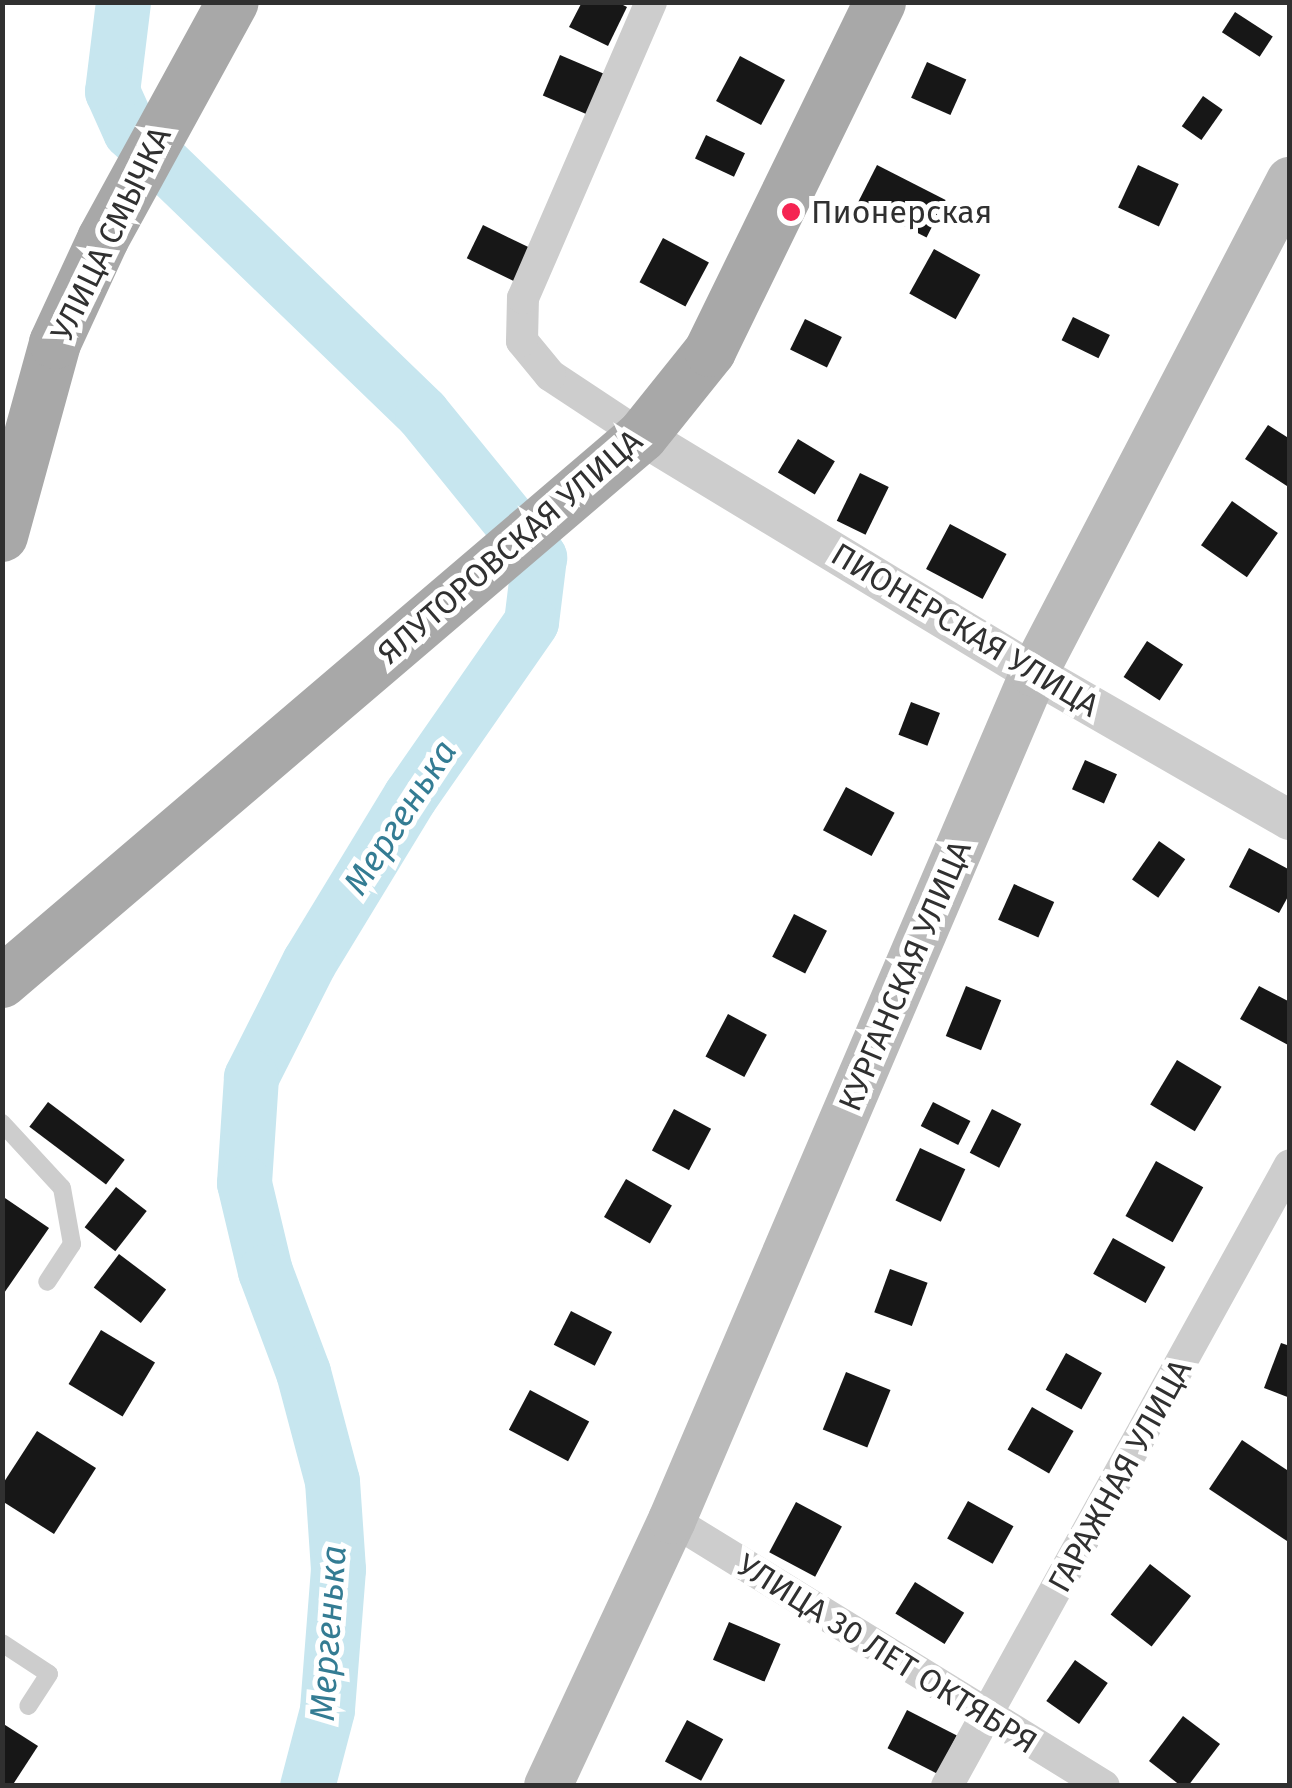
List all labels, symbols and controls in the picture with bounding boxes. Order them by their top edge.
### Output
street label: УЛИЦА СМЫЧКА [43,121,179,347]
place label: Пионерская [811,193,992,231]
marker: Пионерская [780,201,802,223]
street label: ЯЛУТОРОВСКАЯ УЛИЦА [370,422,650,672]
street label: ПИОНЕРСКАЯ УЛИЦА [824,535,1106,725]
water label: Мергенька [334,732,466,902]
street label: КУРГАНСКАЯ УЛИЦА [831,835,979,1117]
street label: ГАРАЖНАЯ УЛИЦА [1040,1353,1200,1599]
water label: Мергенька [301,1544,355,1722]
street label: УЛИЦА 30 ЛЕТ ОКТЯБРЯ [730,1546,1044,1762]

